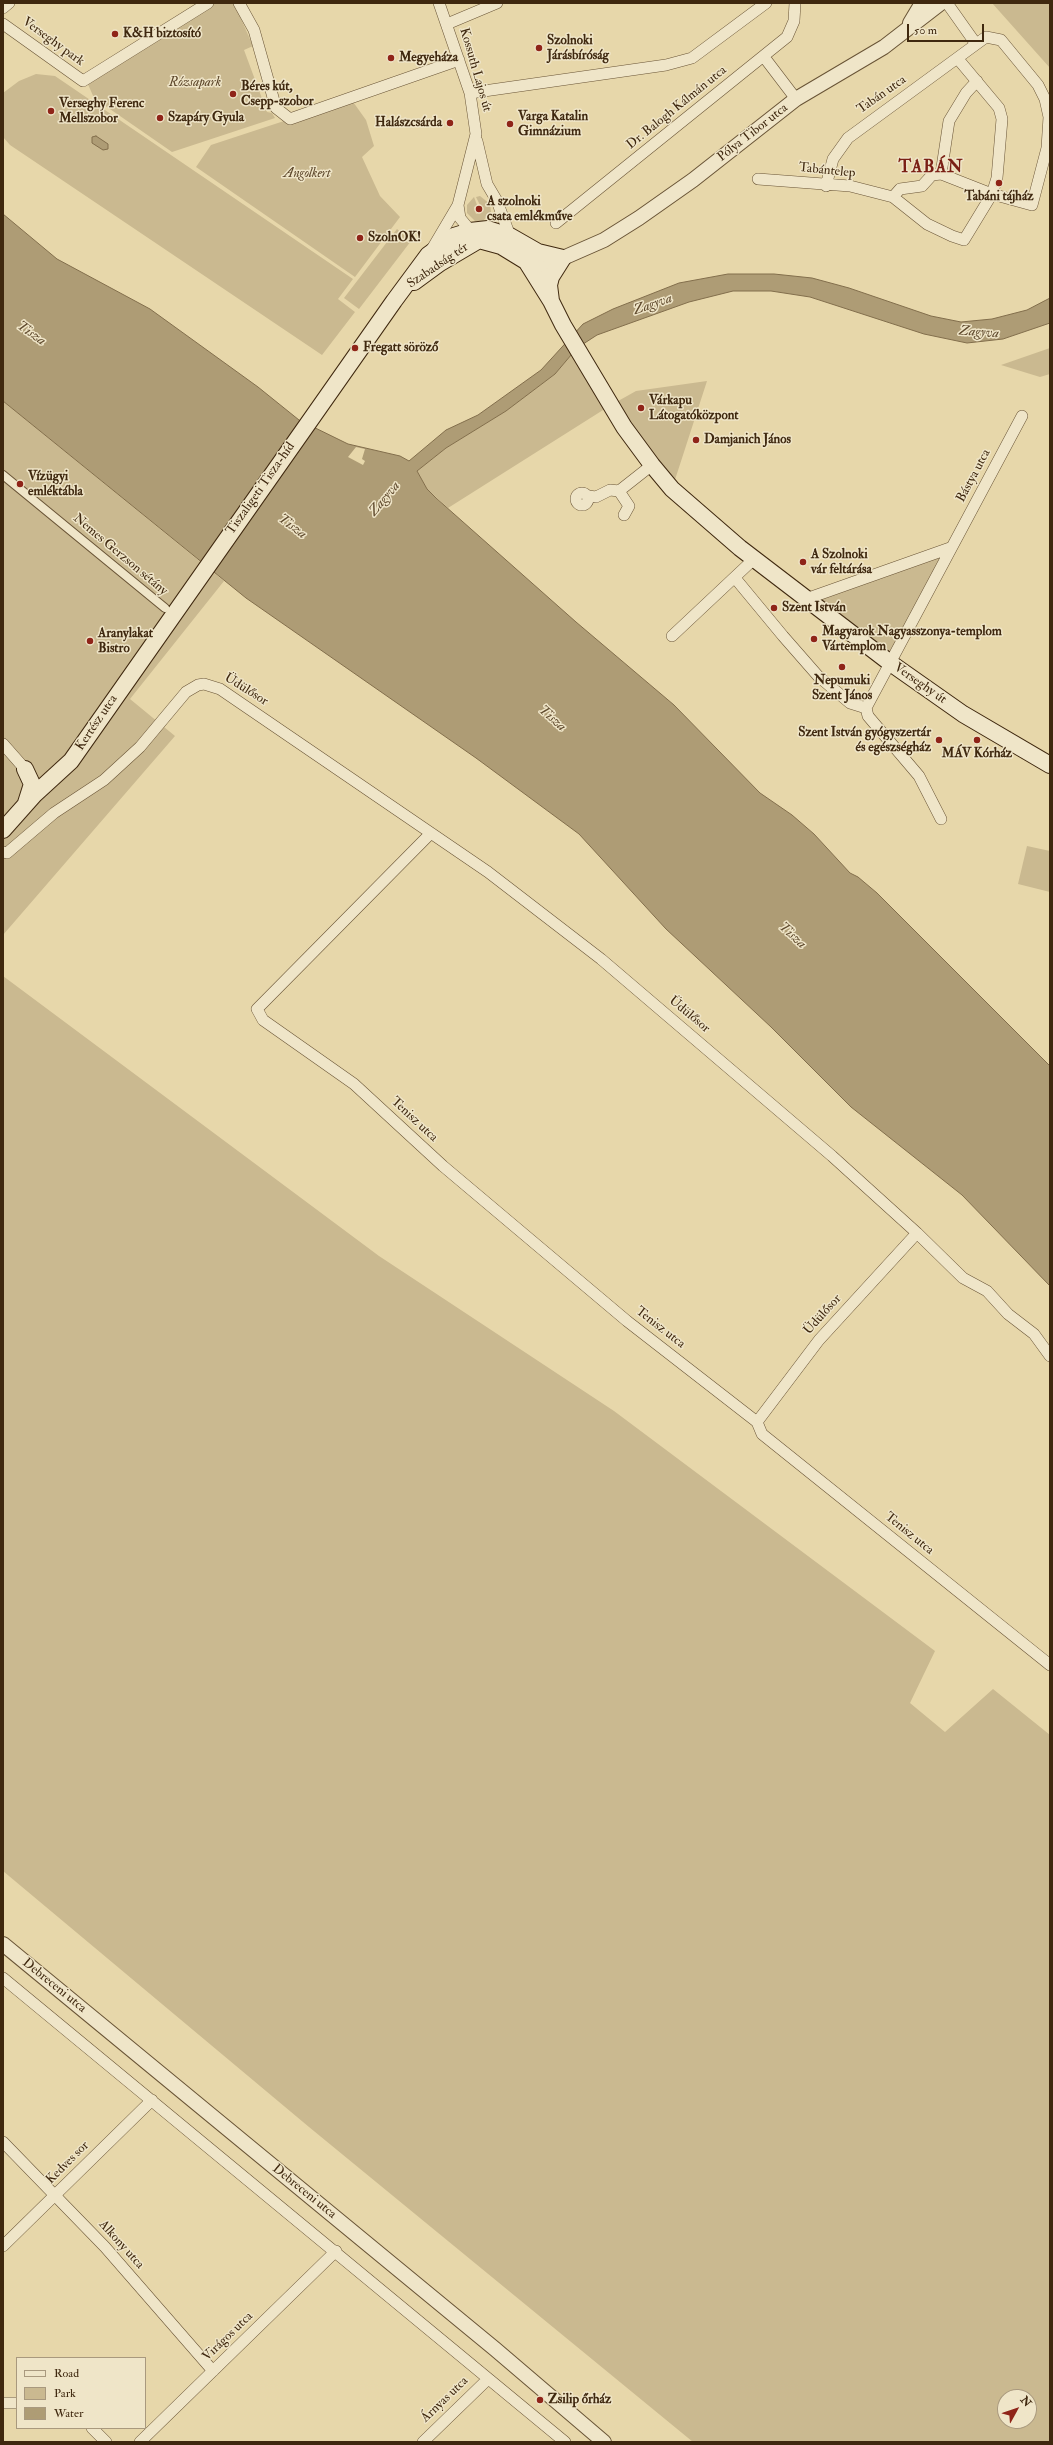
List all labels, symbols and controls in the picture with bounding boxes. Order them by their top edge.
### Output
street label: Verseghy park [19,14,87,70]
scale bar [909,16,986,42]
text: 50 m [914,23,937,38]
place label: K&H biztosító [123,26,201,42]
street label: Kossuth Lajos út [456,26,494,114]
marker: K&H biztosító [110,29,120,39]
place label: Szolnoki Járásbíróság [547,33,609,64]
marker: Szolnoki Járásbíróság [534,43,544,53]
place label: Megyeháza [399,50,458,66]
marker: Megyeháza [386,53,396,63]
street label: Dr. Balogh Kálmán utca [624,63,730,153]
street label: Tabán utca [855,73,909,117]
park label: Rózsapark [169,75,221,91]
place label: Béres kút, Csepp-szobor [241,79,314,110]
marker: Béres kút, Csepp-szobor [228,89,238,99]
place label: Verseghy Ferenc Mellszobor [59,96,144,127]
street label: Pólya Tibor utca [715,101,791,165]
marker: Verseghy Ferenc Mellszobor [46,106,56,116]
place label: Varga Katalin Gimnázium [518,109,588,140]
place label: Szapáry Gyula [168,110,244,126]
marker: Szapáry Gyula [155,113,165,123]
place label: Halászcsárda [375,115,442,131]
marker: Halászcsárda [445,118,455,128]
marker: Varga Katalin Gimnázium [505,119,515,129]
district label: TABÁN [898,158,964,178]
street label: Tabántelep [798,160,856,182]
park label: Angolkert [284,166,330,182]
marker: Tabáni tájház [994,178,1004,188]
place label: Tabáni tájház [964,189,1034,205]
place label: A szolnoki csata emlékműve [487,194,572,225]
marker: A szolnoki csata emlékműve [474,204,484,214]
place label: SzolnOK! [368,230,421,246]
marker: SzolnOK! [355,233,365,243]
street label: Szabadság tér [404,240,472,292]
water label: Zagyva [631,291,675,319]
water label: Tisza [13,318,49,350]
water label: Zagyva [959,323,999,343]
place label: Fregatt söröző [363,340,438,356]
marker: Fregatt söröző [350,343,360,353]
place label: Várkapu Látogatóközpont [649,393,739,424]
marker: Várkapu Látogatóközpont [636,403,646,413]
place label: Damjanich János [704,432,791,448]
marker: Damjanich János [691,435,701,445]
street label: Tiszaligeti Tisza-híd [223,440,299,538]
street label: Bástya utca [954,447,994,505]
place label: Vízügyi emléktábla [28,469,83,500]
water label: Zagyva [366,478,404,520]
marker: Vízügyi emléktábla [15,479,25,489]
street label: Nemes Gerzson sétány [69,511,171,599]
water label: Tisza [274,511,310,543]
place label: A Szolnoki vár feltárása [811,547,872,578]
marker: A Szolnoki vár feltárása [798,557,808,567]
place label: Szent István [782,600,846,616]
marker: Szent István [769,603,779,613]
place label: Magyarok Nagyasszonya-templom Vártemplom [822,624,1002,655]
place label: Aranylakat Bistro [98,626,153,657]
marker: Magyarok Nagyasszonya-templom Vártemplom [809,634,819,644]
marker: Aranylakat Bistro [85,636,95,646]
street label: Verseghy út [891,660,949,708]
marker: Nepumuki Szent János [837,662,847,672]
street label: Üdülősor [221,670,271,710]
place label: Nepumuki Szent János [812,673,872,704]
street label: Kertész utca [73,692,121,754]
water label: Tisza [535,702,569,736]
place label: Szent István gyógyszertár és egészségház [798,725,931,756]
marker: Szent István gyógyszertár és egészségház [934,735,944,745]
marker: MÁV Kórház [972,735,982,745]
place label: MÁV Kórház [942,746,1012,762]
water label: Tisza [775,919,809,953]
street label: Üdülősor [665,993,713,1037]
street label: Tenisz utca [387,1094,441,1146]
street label: Üdülősor [801,1292,845,1338]
street label: Tenisz utca [632,1304,688,1352]
street label: Tenisz utca [881,1510,937,1558]
street label: Debreceni utca [19,1956,89,2016]
street label: Kedves sor [43,2138,93,2188]
street label: Debreceni utca [269,2162,339,2222]
street label: Alkony utca [95,2217,147,2273]
street label: Virágos utca [200,2309,256,2365]
legend [16,2357,146,2429]
text: Road [54,2366,79,2381]
street label: Árnyas utca [418,2374,472,2426]
text: Park [54,2386,76,2401]
north arrow [997,2389,1037,2429]
place label: Zsilip őrház [548,2392,611,2408]
text: N [1018,2394,1034,2410]
marker: Zsilip őrház [535,2395,545,2405]
text: Water [54,2406,83,2421]

